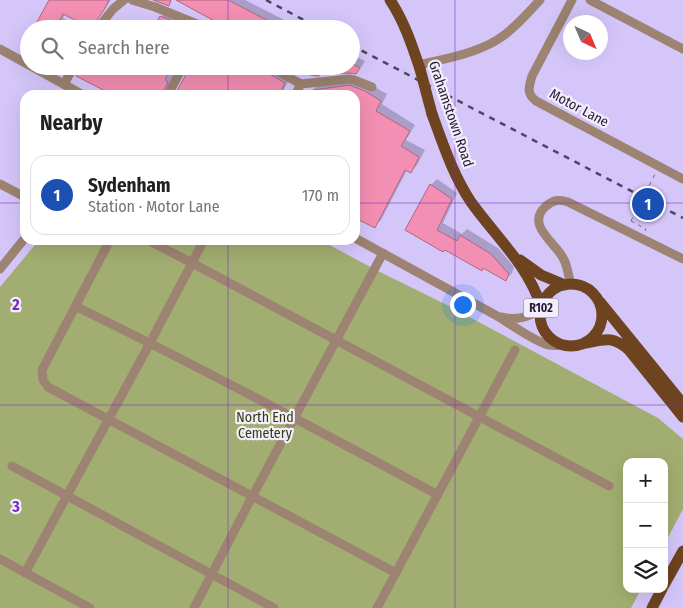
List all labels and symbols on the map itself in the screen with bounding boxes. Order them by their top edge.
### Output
north arrow [563,15,608,60]
street label: Grahamstown Road [425,59,477,169]
street label: Motor Lane [547,85,612,131]
pin: 1 [632,185,664,223]
your location [450,292,476,318]
text: 2 [11,295,20,314]
road number: R102 [524,298,558,318]
park label: North End Cemetery [236,409,294,442]
text: 3 [11,497,20,516]

